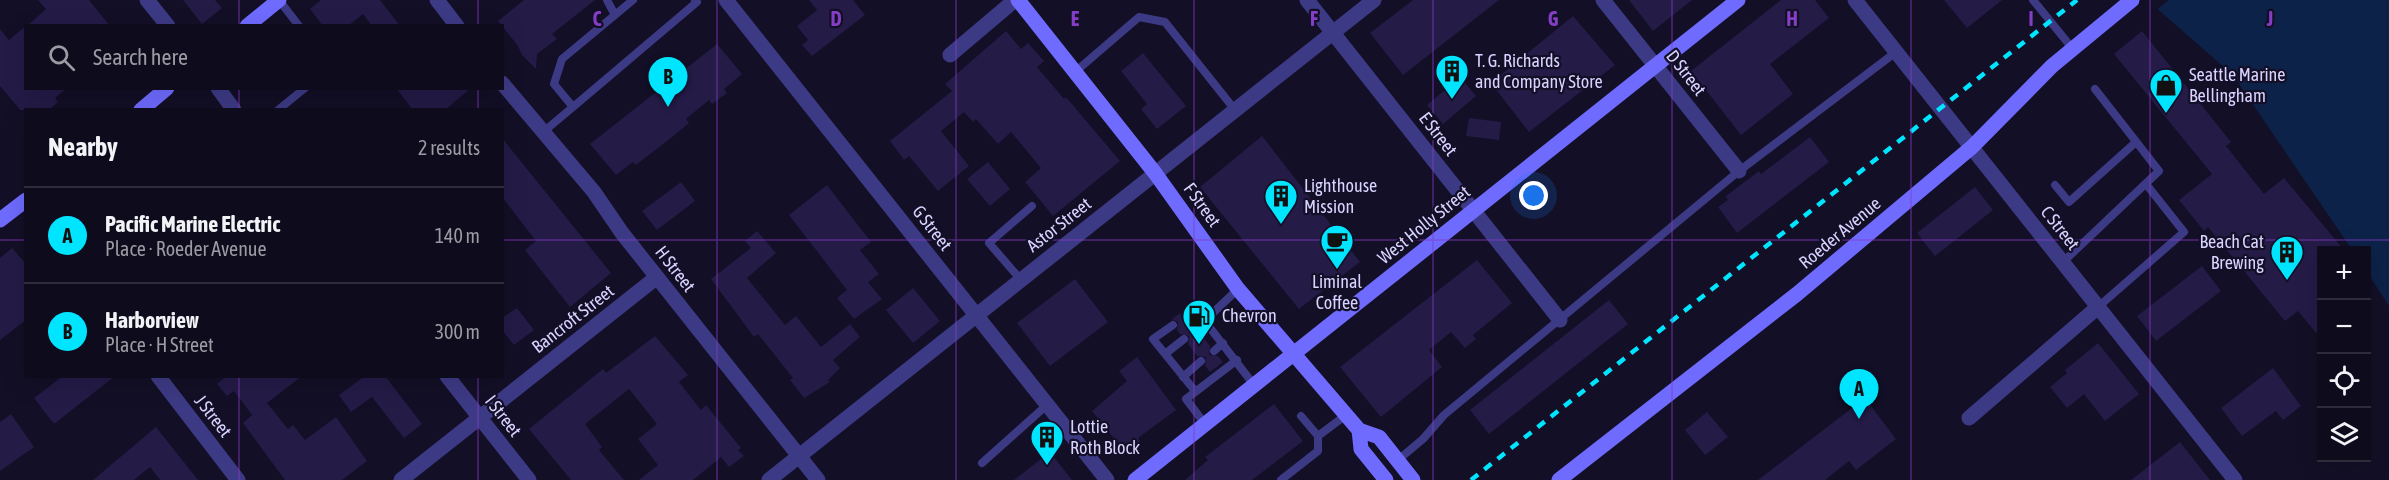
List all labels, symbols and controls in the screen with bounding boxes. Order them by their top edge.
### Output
text: C [593,7,602,30]
text: D [830,7,842,30]
text: E [1071,7,1080,30]
text: F [1310,7,1318,30]
text: G [1548,7,1559,30]
text: H [1786,7,1798,30]
text: I [2028,7,2034,30]
text: J [2266,7,2273,30]
search box [24,24,504,90]
icon: search [45,41,78,74]
text: Search here [93,44,188,70]
street label: D Street [1662,46,1711,100]
place label: T. G. Richards and Company Store [1475,50,1603,92]
building icon: T. G. Richards and Company Store [1434,53,1470,100]
pin: B [648,57,688,107]
place label: Seattle Marine Bellingham [2189,64,2285,106]
shop icon: Seattle Marine Bellingham [2148,67,2184,114]
street label: E Street [1415,108,1462,160]
text: Nearby [48,132,118,162]
text: 2 results [418,136,480,159]
place label: Lighthouse Mission [1304,175,1377,217]
building icon: Lighthouse Mission [1263,178,1299,225]
street label: F Street [1179,179,1225,231]
street label: West Holly Street [1373,181,1474,268]
your location [1519,181,1548,210]
street label: Roeder Avenue [1795,192,1885,273]
street label: Astor Street [1022,193,1095,256]
street label: G Street [908,201,957,254]
street label: C Street [2037,202,2084,254]
text: Pacific Marine Electric [105,211,280,237]
cafe icon: Liminal Coffee [1319,223,1355,270]
text: A [63,224,72,247]
text: 140 m [435,224,480,247]
place label: Beach Cat Brewing [2199,231,2264,273]
building icon: Beach Cat Brewing [2269,234,2305,281]
text: Place · Roeder Avenue [105,237,267,260]
street label: H Street [651,242,700,296]
map controls [2317,246,2371,462]
button: + [2317,246,2371,300]
place label: Liminal Coffee [1312,271,1362,313]
street label: Bancroft Street [528,280,618,357]
fuel station icon: Chevron [1181,298,1217,345]
button: − [2317,300,2371,354]
place label: Chevron [1222,305,1277,326]
text: Harborview [105,307,199,333]
text: B [63,320,72,343]
text: 300 m [435,320,480,343]
text: Place · H Street [105,333,214,356]
button: locate [2317,354,2371,408]
pin: A [1840,370,1878,419]
street label: J Street [190,390,236,441]
street label: I Street [481,391,526,441]
button: layers [2317,408,2371,462]
place label: Lottie Roth Block [1070,416,1140,458]
building icon: Lottie Roth Block [1029,419,1065,466]

